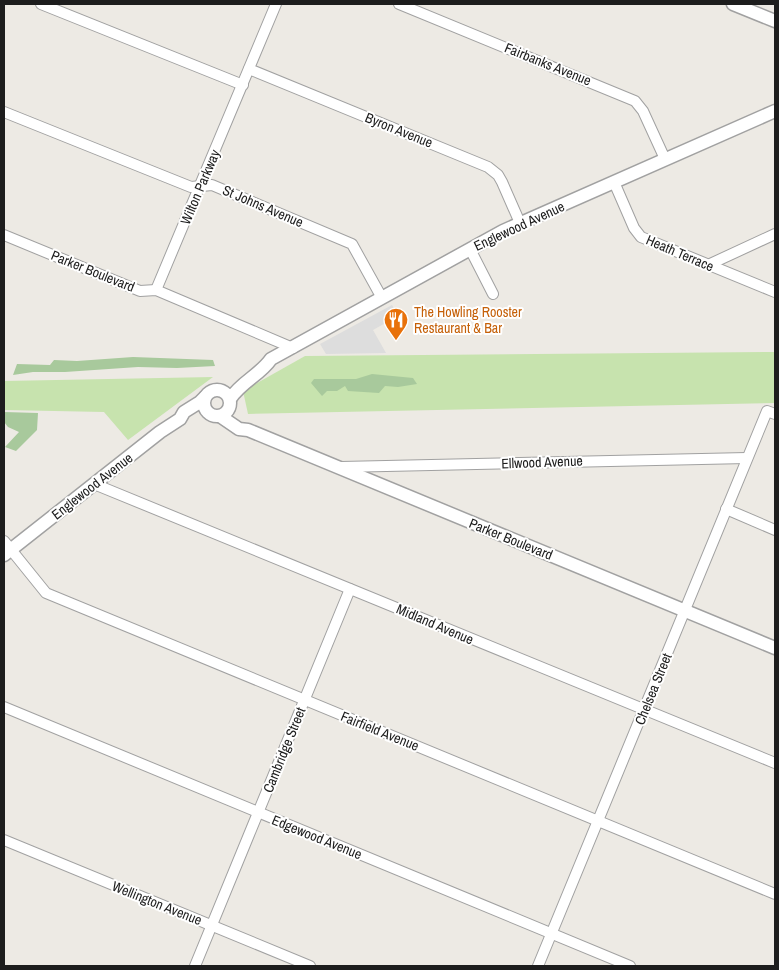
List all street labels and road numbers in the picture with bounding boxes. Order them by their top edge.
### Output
street label: Fairbanks Avenue [502,38,594,90]
street label: Byron Avenue [363,108,435,152]
street label: Wilton Parkway [176,147,224,227]
street label: St Johns Avenue [220,181,306,231]
street label: Englewood Avenue [471,197,567,255]
street label: Heath Terrace [643,231,717,275]
street label: Parker Boulevard [49,246,137,296]
street label: Englewood Avenue [48,449,136,523]
street label: Ellwood Avenue [501,452,583,472]
street label: Parker Boulevard [467,514,555,564]
street label: Midland Avenue [394,600,476,648]
street label: Chelsea Street [630,650,676,728]
street label: Cambridge Street [259,705,309,795]
street label: Fairfield Avenue [338,707,422,755]
street label: Edgewood Avenue [269,811,365,863]
street label: Wellington Avenue [109,877,205,929]

